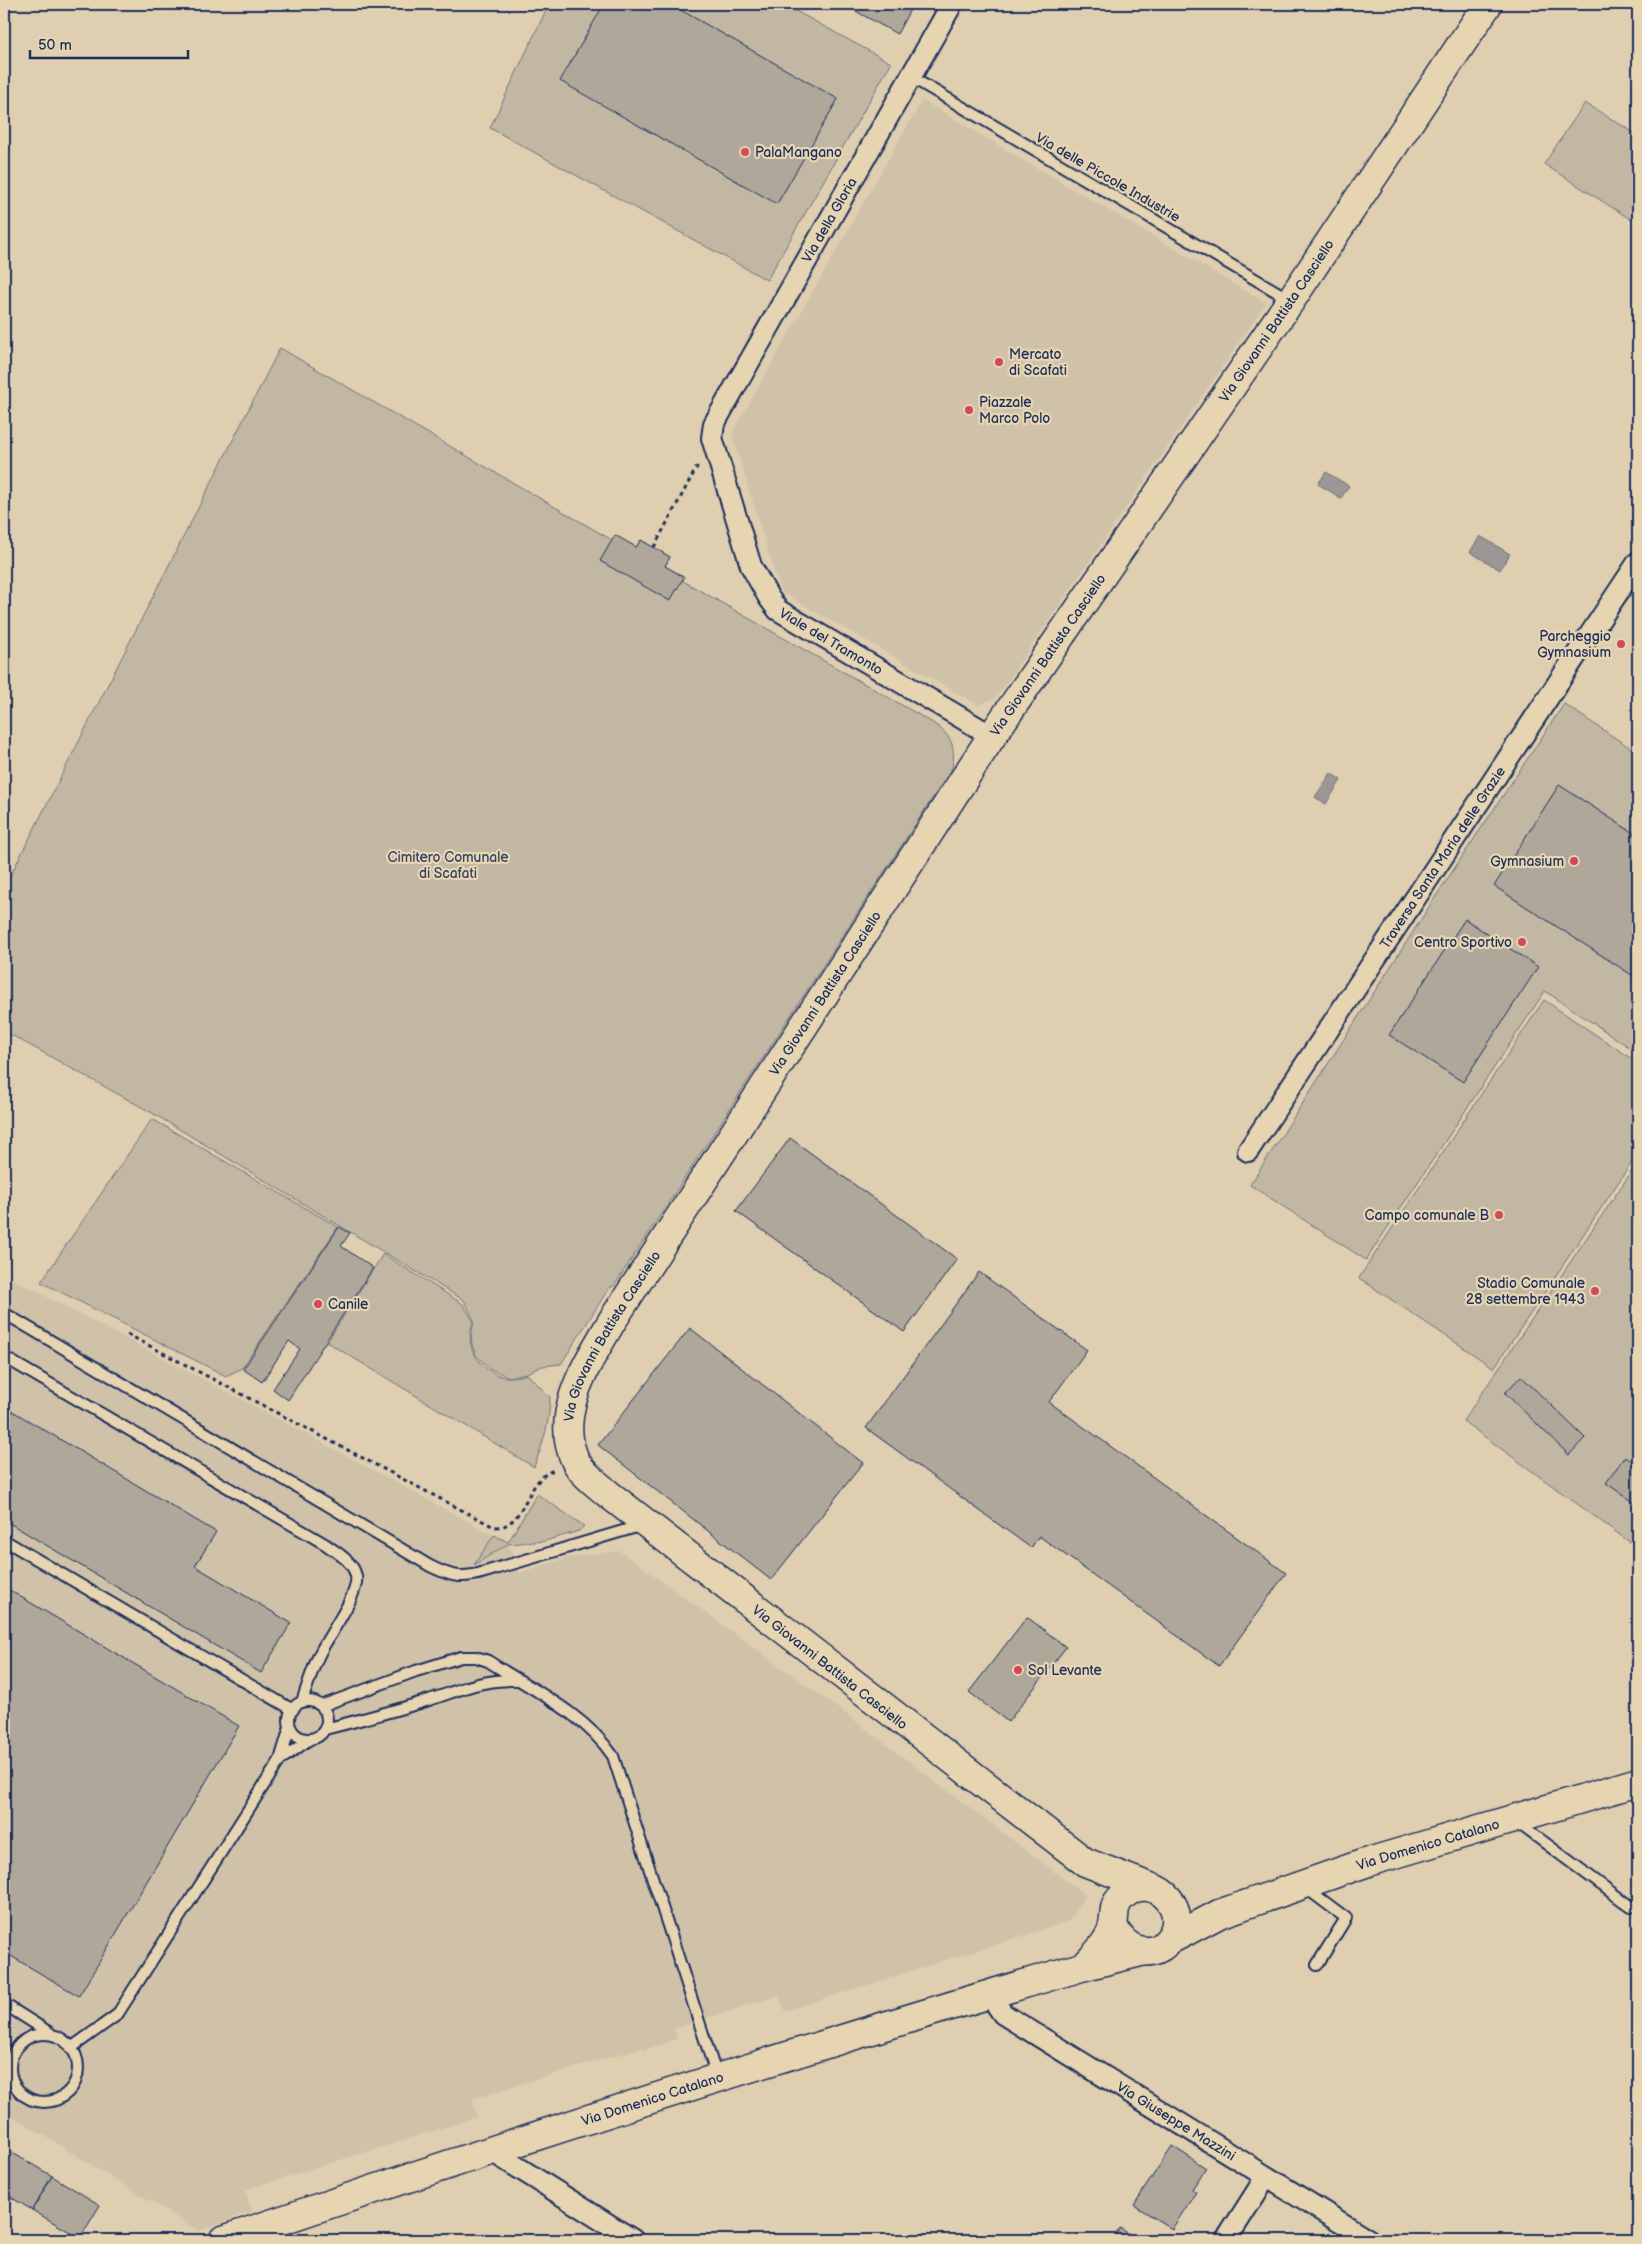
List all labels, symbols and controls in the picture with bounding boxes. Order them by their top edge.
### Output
scale bar [30,28,188,60]
text: 50 m [38,36,72,55]
street label: Via delle Piccole Industrie [1032,129,1183,226]
place label: PalaMangano [755,144,842,161]
marker: PalaMangano [739,146,751,158]
street label: Via della Gloria [798,175,861,266]
street label: Via Giovanni Battista Casciello [1216,236,1338,405]
place label: Mercato di Scafati [1009,346,1067,379]
marker: Mercato di Scafati [993,356,1005,368]
place label: Piazzale Marco Polo [979,394,1050,427]
marker: Piazzale Marco Polo [963,404,975,416]
street label: Via Giovanni Battista Casciello [987,571,1110,739]
street label: Viale del Tramonto [776,605,886,679]
place label: Parcheggio Gymnasium [1537,628,1611,661]
marker: Parcheggio Gymnasium [1615,638,1627,650]
street label: Traversa Santa Maria delle Grazie [1376,763,1509,952]
park label: Cimitero Comunale di Scafati [387,849,509,882]
place label: Gymnasium [1490,853,1564,870]
marker: Gymnasium [1568,855,1580,867]
street label: Via Giovanni Battista Casciello [766,908,885,1079]
place label: Centro Sportivo [1414,934,1512,951]
marker: Centro Sportivo [1516,936,1528,948]
place label: Campo comunale B [1364,1207,1489,1224]
marker: Campo comunale B [1493,1209,1505,1221]
street label: Via Giovanni Battista Casciello [560,1248,664,1423]
place label: Stadio Comunale 28 settembre 1943 [1466,1275,1585,1308]
marker: Stadio Comunale 28 settembre 1943 [1589,1285,1601,1297]
place label: Canile [328,1296,368,1313]
marker: Canile [312,1298,324,1310]
street label: Via Giovanni Battista Casciello [749,1601,911,1733]
place label: Sol Levante [1028,1662,1102,1679]
marker: Sol Levante [1012,1664,1024,1676]
street label: Via Domenico Catalano [1354,1815,1502,1874]
street label: Via Domenico Catalano [579,2069,726,2130]
street label: Via Giuseppe Mazzini [1113,2078,1239,2165]

